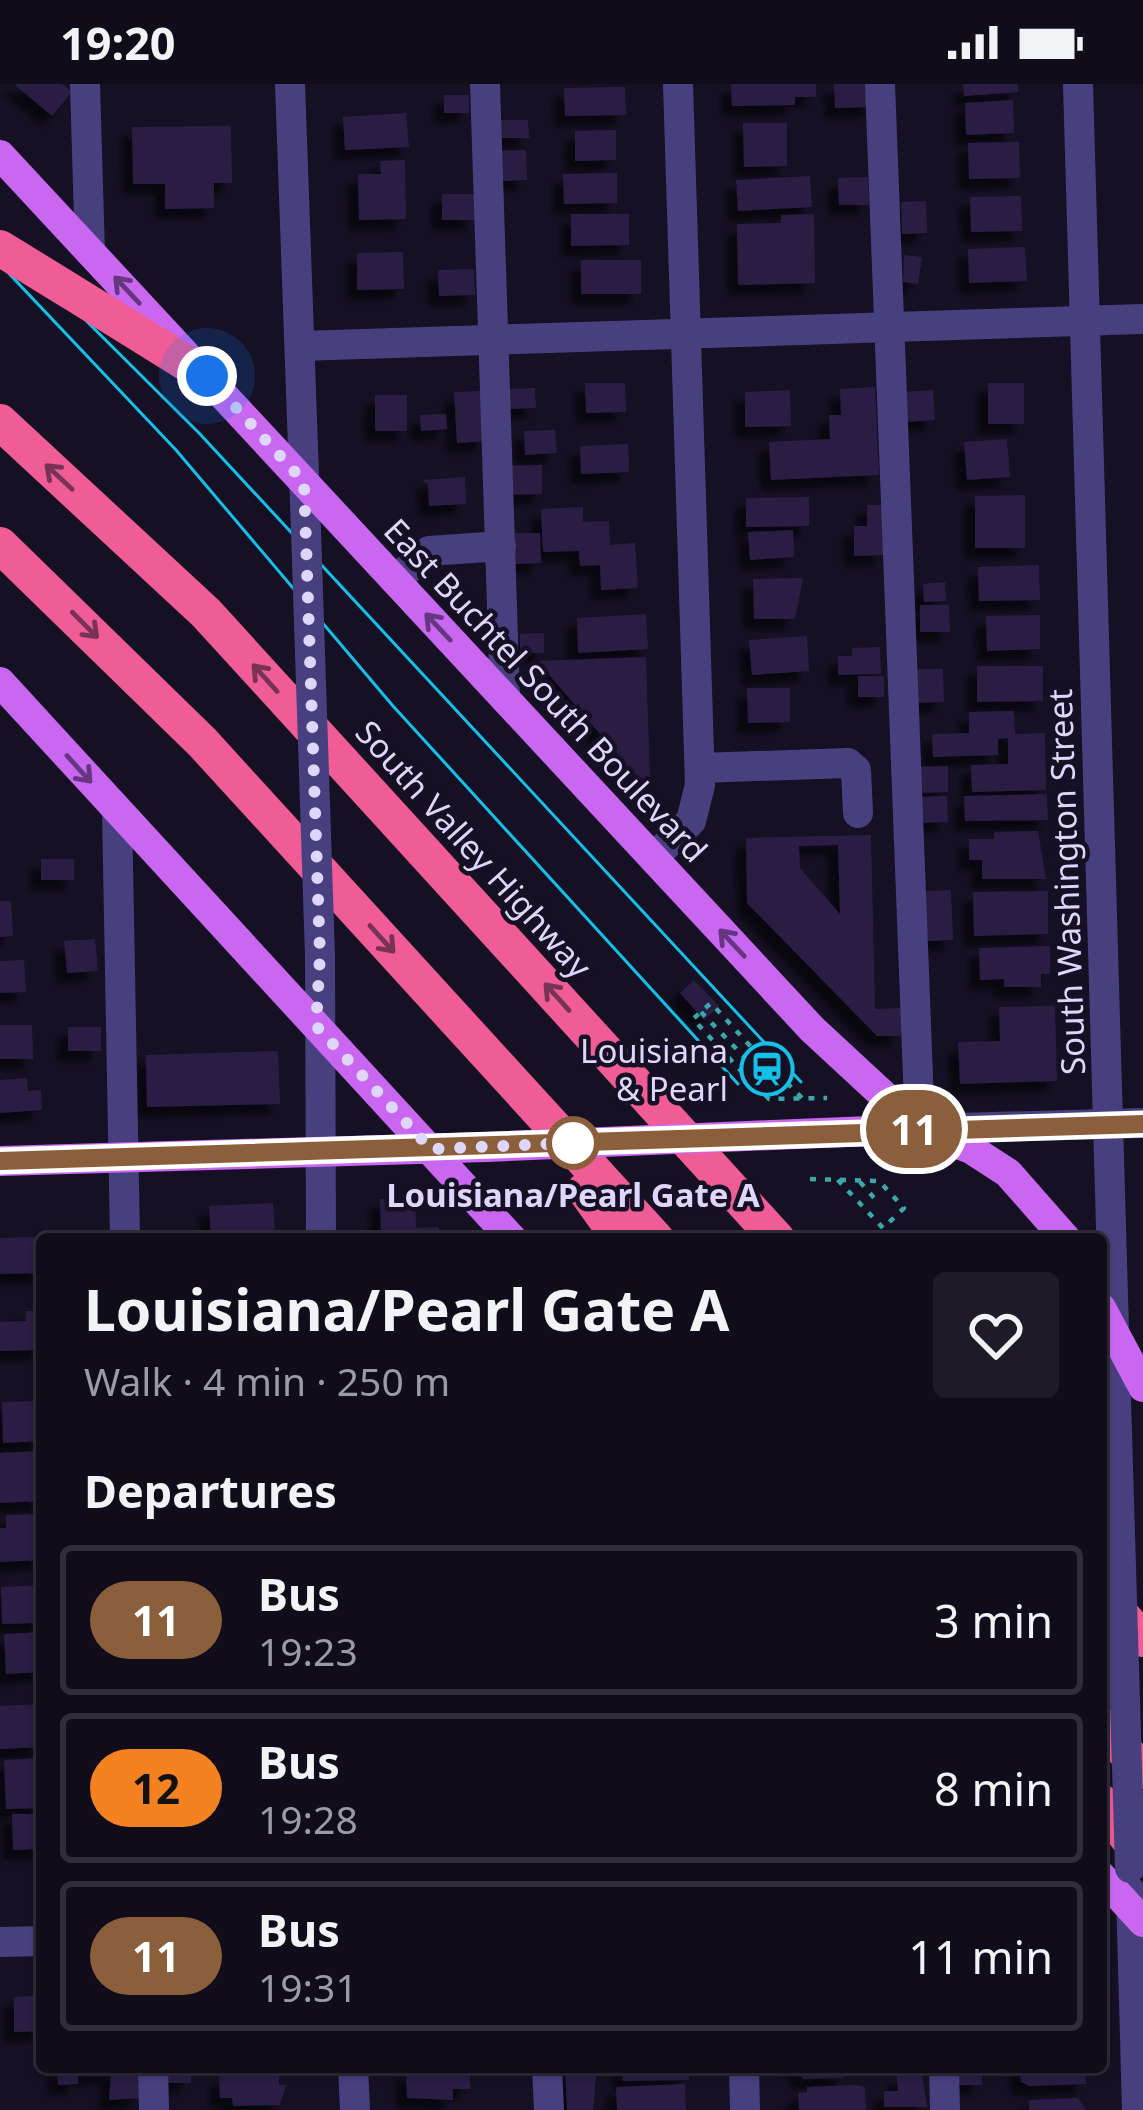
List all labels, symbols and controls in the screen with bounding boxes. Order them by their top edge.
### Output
text: 19:20 [60,12,176,73]
one-way arrow [113,276,141,306]
your location [177,346,237,406]
one-way arrow [45,463,74,491]
street label: East Buchtel South Boulevard [374,508,718,872]
one-way arrow [70,610,99,639]
one-way arrow [425,612,453,642]
one-way arrow [252,664,280,694]
street label: South Washington Street [1037,688,1095,1076]
street label: South Valley Highway [346,710,602,988]
one-way arrow [64,753,92,783]
one-way arrow [368,923,395,953]
one-way arrow [719,929,746,959]
one-way arrow [543,983,571,1013]
place label: Louisiana & Pearl [580,1028,728,1111]
station icon: Louisiana & Pearl [739,1041,795,1097]
line badge: 11 [860,1090,968,1168]
text: 11 [890,1100,938,1157]
marker: Louisiana/Pearl Gate A [548,1118,598,1168]
place label: Louisiana/Pearl Gate A [386,1172,760,1217]
text: Louisiana/Pearl Gate A [84,1270,730,1348]
button: heart [933,1272,1059,1398]
text: Walk · 4 min · 250 m [84,1354,450,1407]
text: Departures [84,1460,337,1521]
text: Bus [258,1563,340,1624]
text: 3 min [934,1590,1053,1651]
text: 11 [132,1591,180,1648]
text: 19:23 [258,1624,358,1677]
text: Bus [258,1731,340,1792]
text: 8 min [934,1758,1053,1819]
text: 12 [132,1759,180,1816]
text: 19:28 [258,1792,358,1845]
text: Bus [258,1899,340,1960]
text: 11 min [908,1926,1053,1987]
text: 11 [132,1927,180,1984]
text: 19:31 [258,1960,358,2013]

